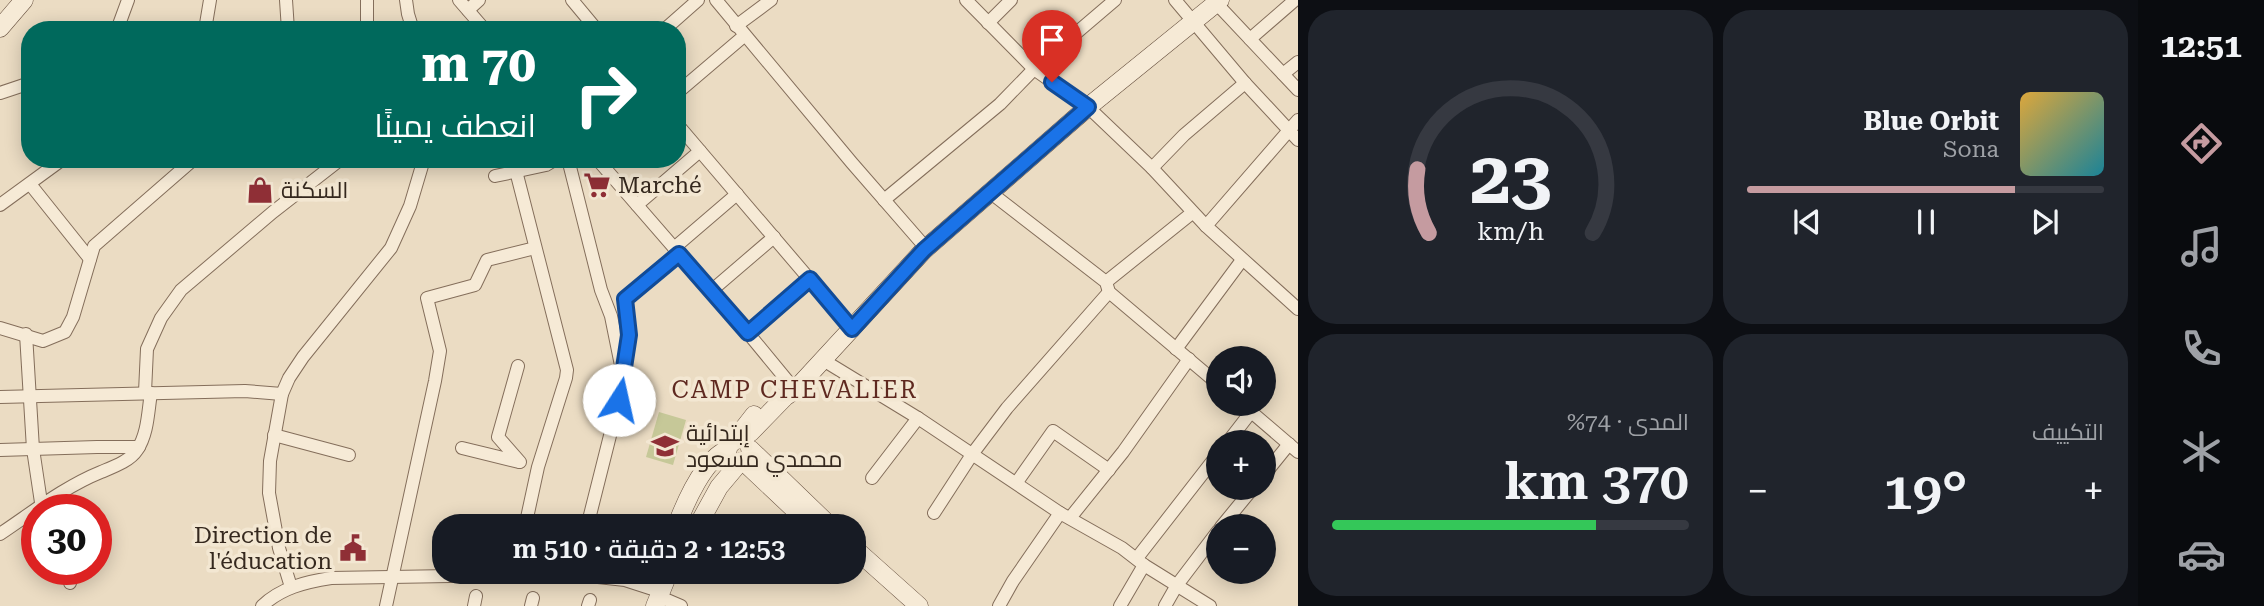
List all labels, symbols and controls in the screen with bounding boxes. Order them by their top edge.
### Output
pin [1022,10,1082,82]
icon: arrive [1033,21,1071,59]
text: 12:51 [2160,27,2242,65]
text: 70 m [421,36,536,93]
icon: right [560,49,651,140]
text: Blue Orbit [1863,106,1999,136]
text: انعطف يمينًا [374,107,536,145]
icon: directions [2177,119,2226,168]
text: 23 [1470,136,1551,221]
text: Sona [1943,136,1999,163]
supermarket icon: Marché [582,170,612,200]
place label: Marché [618,172,702,199]
shop icon: السكنة [245,175,275,205]
place label: السكنة [281,177,348,204]
icon: previous [1788,203,1826,241]
icon: pause [1907,203,1945,241]
icon: next [2026,203,2064,241]
text: km/h [1477,217,1544,246]
icon: music [2177,222,2226,271]
icon: phone [2177,324,2226,373]
map controls [1206,346,1276,584]
button: sound [1206,346,1276,416]
position arrow [582,363,656,437]
district label: CAMP CHEVALIER [672,376,918,404]
text: المدى · 74% [1567,409,1689,436]
text: التكييف [2032,419,2104,446]
place label: إبتدائية محمدي مسعود [686,420,842,477]
icon: climate [2177,427,2226,476]
button: + [1206,430,1276,500]
school or university icon: إبتدائية محمدي مسعود [650,431,680,461]
text: 370 km [1504,451,1689,512]
text: 19° [1884,461,1967,522]
text: − [1747,469,1768,513]
text: + [2083,469,2104,513]
speed limit sign: 30 [21,494,112,585]
button: − [1206,514,1276,584]
place label: Direction de l'éducation [194,522,332,575]
icon: car [2177,530,2226,579]
public building icon: Direction de l'éducation [338,533,368,563]
text: 12:53 · 2 دقيقة · 510 m [513,534,785,564]

